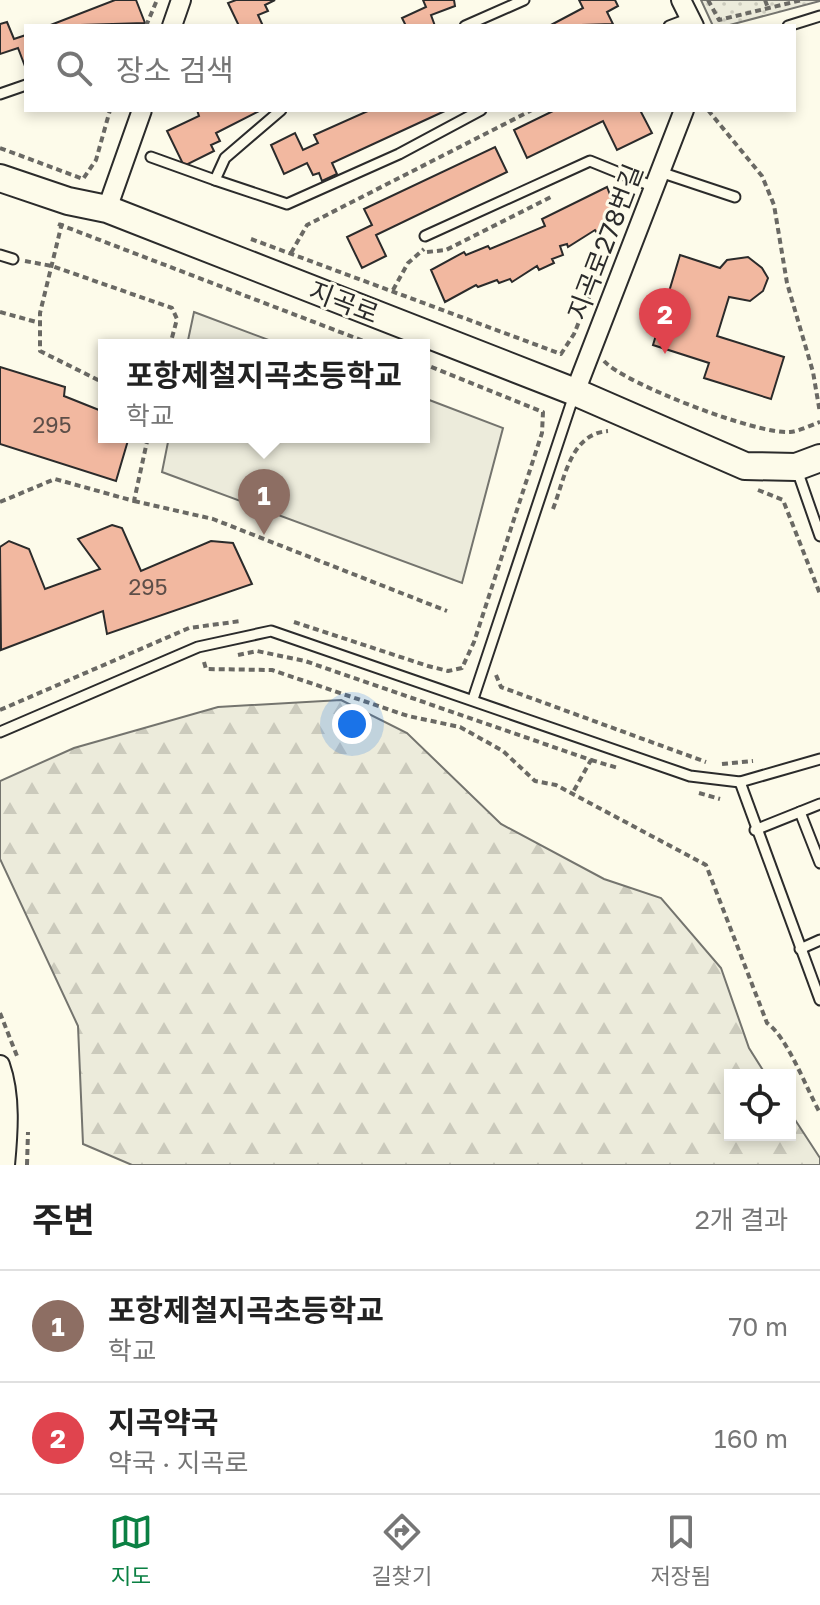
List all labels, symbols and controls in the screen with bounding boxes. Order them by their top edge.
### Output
search box [24,24,796,112]
icon: search [52,46,96,90]
text: 장소 검색 [116,52,234,88]
street label: 지곡로278번길 [561,160,649,324]
street label: 지곡로 [305,275,383,329]
pin: 2 [639,288,691,354]
popup [98,339,430,443]
text: 포항제철지곡초등학교 [126,357,402,393]
text: 학교 [126,400,174,431]
house number: 295 [33,411,71,438]
pin: 1 [238,469,290,535]
house number: 295 [129,573,167,600]
your location [332,704,372,744]
map controls [724,1069,796,1141]
button: locate [724,1069,796,1141]
text: 주변 [32,1199,95,1239]
text: 2개 결과 [695,1204,788,1235]
text: 포항제철지곡초등학교 [108,1292,384,1328]
text: 1 [51,1311,65,1342]
text: 70 m [729,1311,788,1342]
text: 학교 [108,1335,156,1366]
text: 지곡약국 [108,1404,218,1440]
text: 2 [50,1423,66,1454]
text: 160 m [714,1423,788,1454]
text: 약국 · 지곡로 [108,1447,248,1478]
tab: 지도 [109,1510,153,1590]
tab: 길찾기 [371,1510,432,1590]
tab: 저장됨 [650,1510,711,1590]

